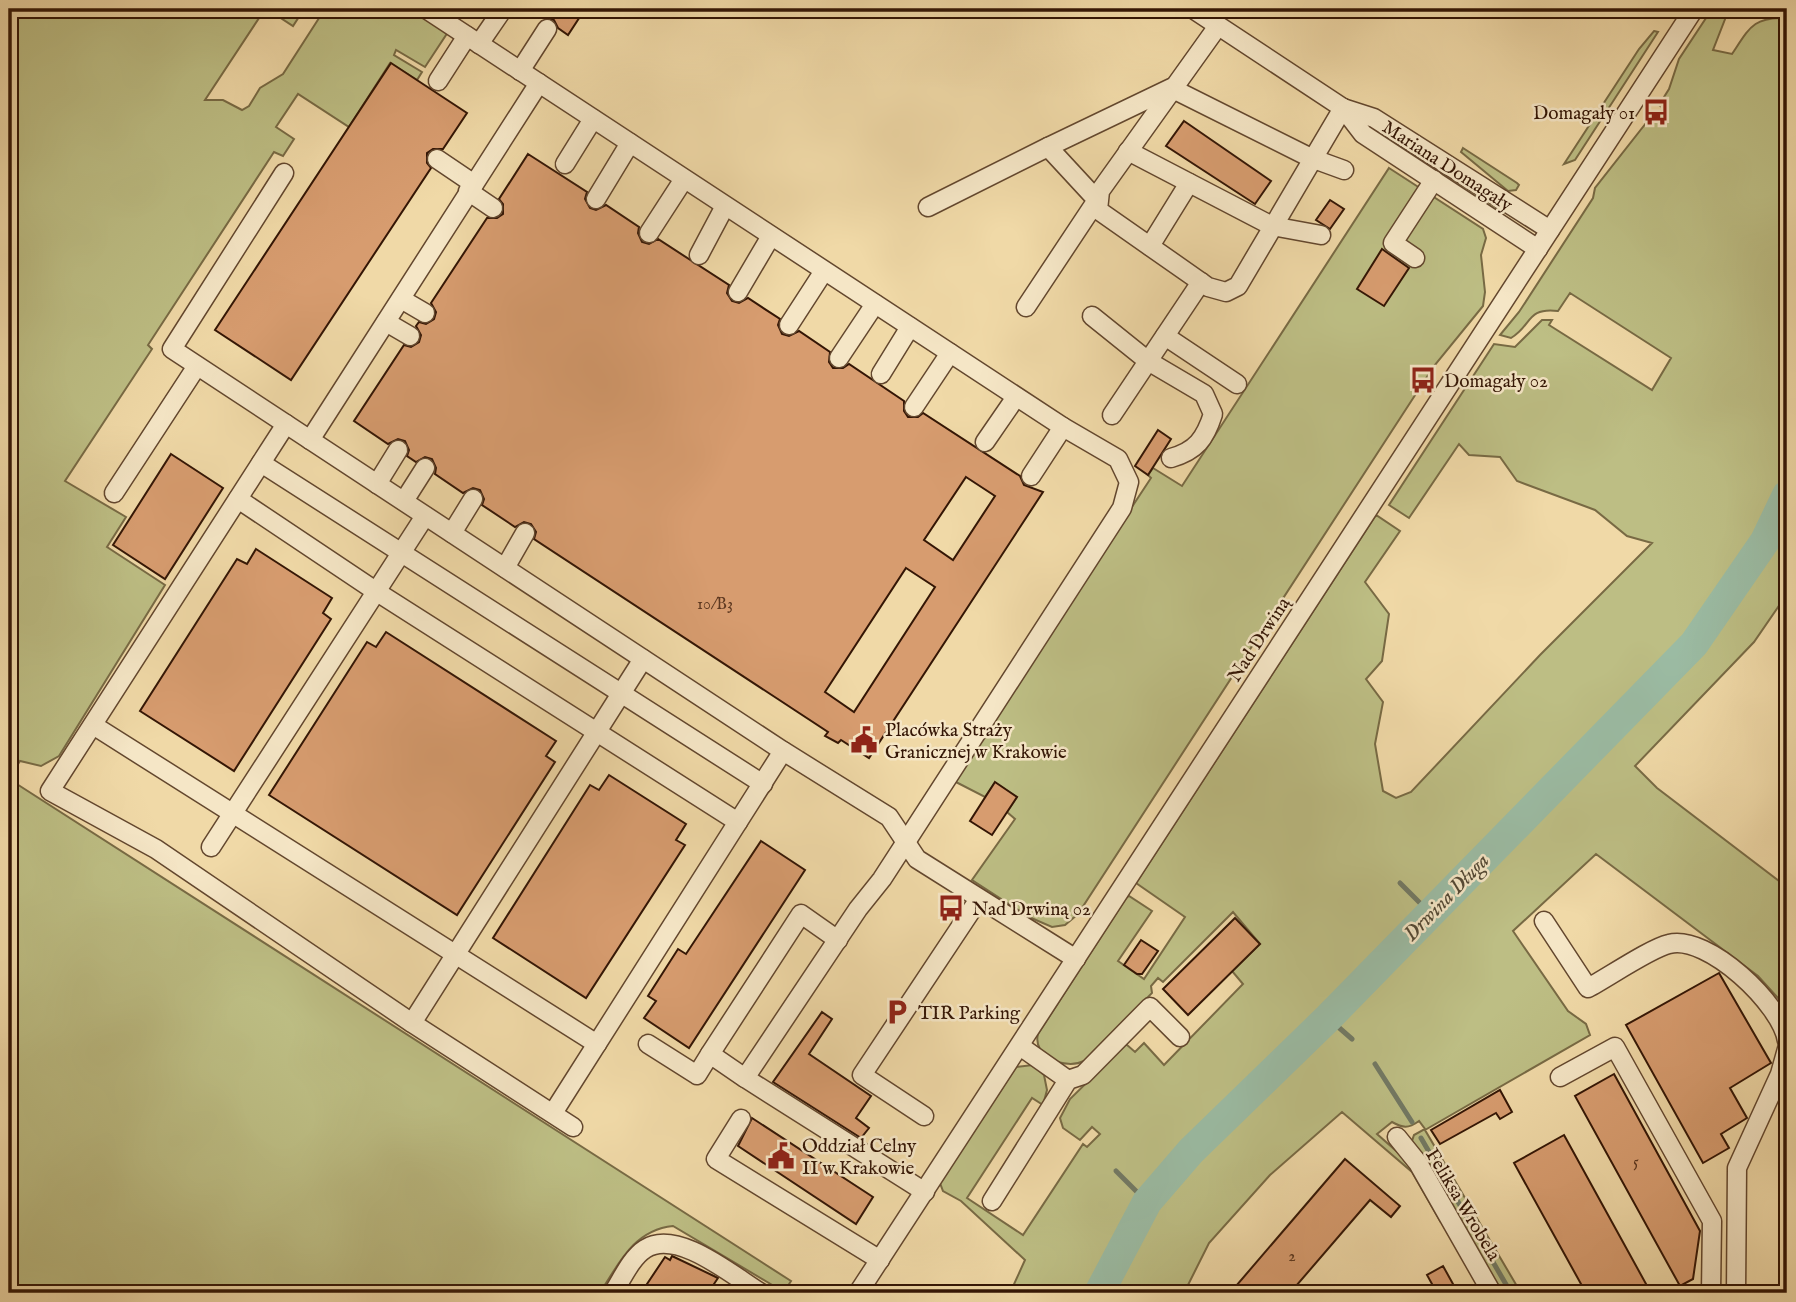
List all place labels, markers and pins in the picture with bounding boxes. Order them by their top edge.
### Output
bus stop icon: Domagały 01 [1641,97,1671,127]
place label: Domagały 01 [1533,102,1635,126]
bus stop icon: Domagały 02 [1408,365,1438,395]
place label: Domagały 02 [1444,370,1548,394]
place label: Placówka Straży Granicznej w Krakowie [885,719,1067,765]
public building icon: Placówka Straży Granicznej w Krakowie [849,725,879,755]
bus stop icon: Nad Drwiną 02 [936,893,966,923]
place label: Nad Drwiną 02 [972,898,1091,922]
parking icon: TIR Parking [882,997,912,1027]
place label: TIR Parking [918,1002,1021,1026]
place label: Oddział Celny II w Krakowie [802,1135,917,1181]
public building icon: Oddział Celny II w Krakowie [766,1141,796,1171]

